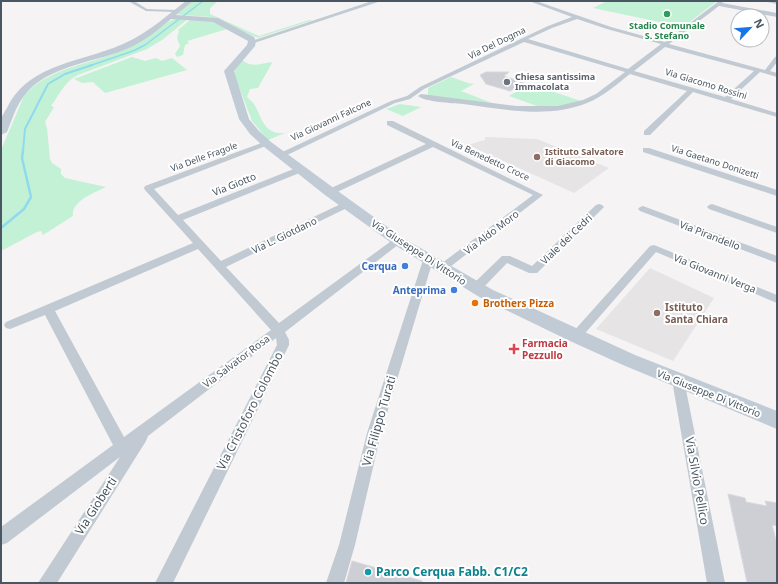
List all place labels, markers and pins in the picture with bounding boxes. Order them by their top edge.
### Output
marker: Stadio Comunale S. Stefano [662,9,672,19]
place label: Stadio Comunale S. Stefano [629,19,705,42]
place label: Chiesa santissima Immacolata [515,70,595,93]
marker: Chiesa santissima Immacolata [502,77,512,87]
place label: Istituto Salvatore di Giacomo [545,145,624,168]
marker: Istituto Salvatore di Giacomo [532,152,542,162]
place label: Cerqua [362,259,397,273]
marker: Cerqua [400,261,410,271]
place label: Anteprima [393,283,446,297]
marker: Anteprima [449,285,459,295]
place label: Brothers Pizza [483,296,554,310]
marker: Brothers Pizza [470,298,480,308]
place label: Istituto Santa Chiara [665,300,728,326]
marker: Istituto Santa Chiara [652,308,662,318]
place label: Farmacia Pezzullo [522,336,568,362]
marker: Farmacia Pezzullo [509,344,519,354]
place label: Parco Cerqua Fabb. C1/C2 [376,563,528,580]
marker: Parco Cerqua Fabb. C1/C2 [363,567,373,577]

